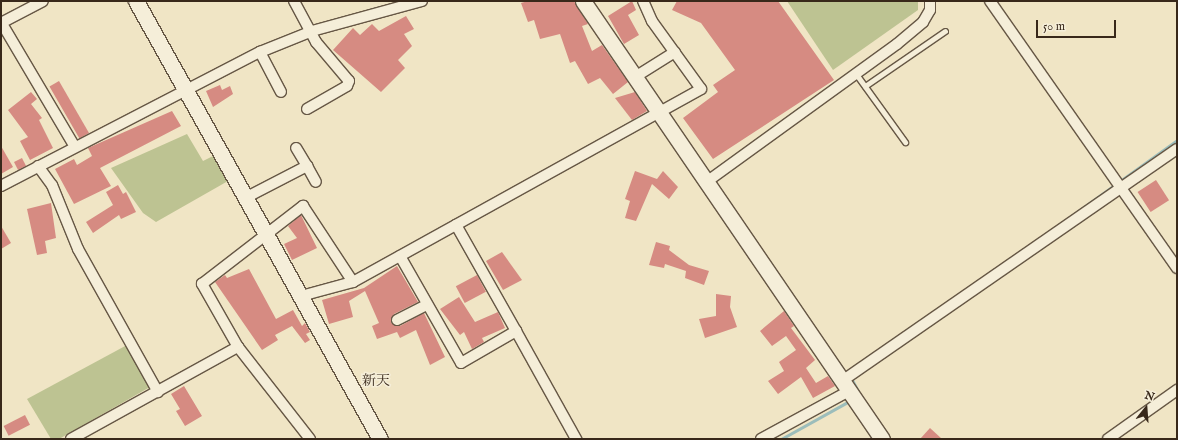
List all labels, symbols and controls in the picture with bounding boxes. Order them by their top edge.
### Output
scale bar [1038,12,1118,38]
text: 50 m [1043,19,1065,34]
district label: 新天 [362,373,390,389]
north arrow [1126,388,1166,428]
text: N [1143,388,1156,405]

